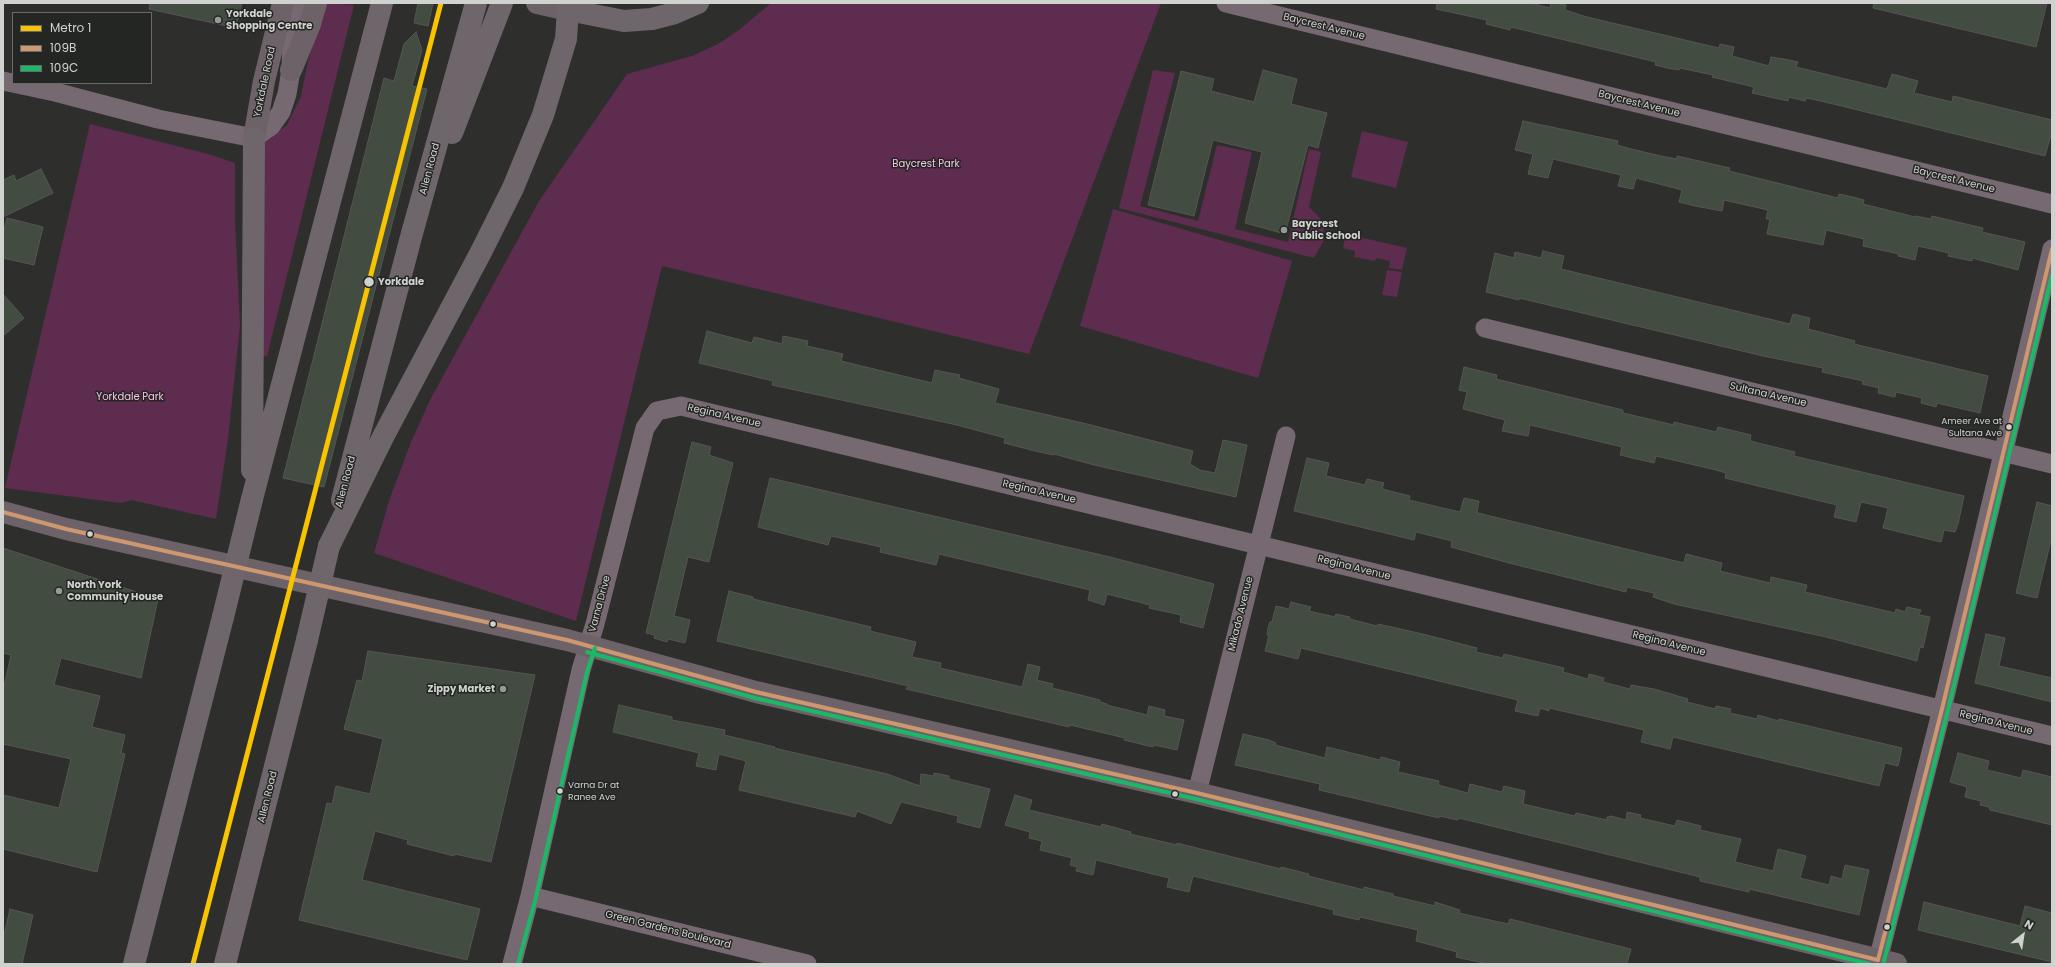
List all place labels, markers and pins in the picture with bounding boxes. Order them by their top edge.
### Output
place label: Yorkdale Shopping Centre [226,8,312,32]
marker: Yorkdale Shopping Centre [213,15,223,25]
place label: Baycrest Public School [1292,218,1360,242]
marker: Baycrest Public School [1279,225,1289,235]
marker: Yorkdale [362,275,376,289]
place label: Yorkdale [378,276,424,288]
place label: Ameer Ave at Sultana Ave [1941,417,2002,438]
marker: Ameer Ave at Sultana Ave [2004,422,2014,432]
unlabelled marker [85,529,95,539]
place label: North York Community House [67,579,163,602]
marker: North York Community House [54,586,64,596]
unlabelled marker [488,619,498,629]
place label: Zippy Market [427,683,495,695]
marker: Zippy Market [498,684,508,694]
place label: Varna Dr at Ranee Ave [568,781,619,802]
marker: Varna Dr at Ranee Ave [555,786,565,796]
unlabelled marker [1170,789,1180,799]
unlabelled marker [1882,922,1892,932]

